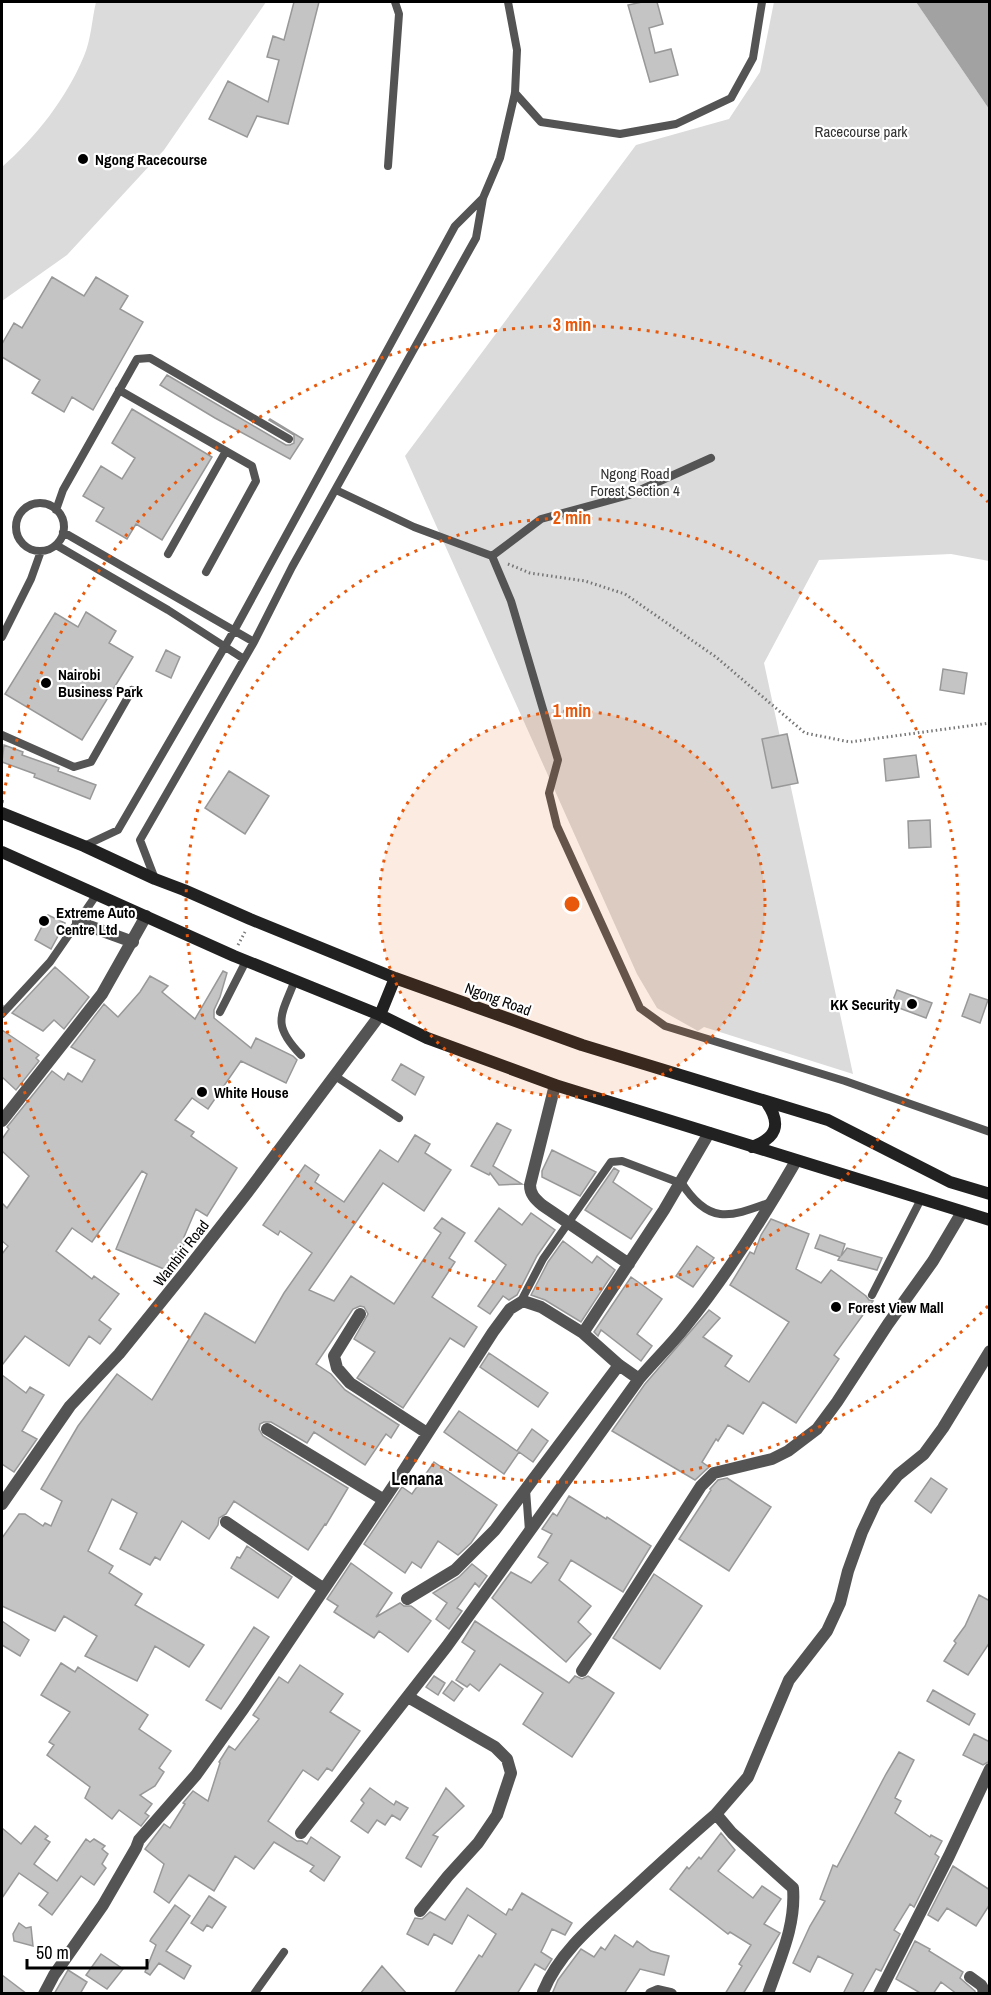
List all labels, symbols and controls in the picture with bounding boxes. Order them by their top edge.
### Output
park label: Racecourse park [815,121,908,142]
place label: Ngong Racecourse [95,149,207,170]
marker: Ngong Racecourse [76,152,90,166]
text: 3 min [553,312,591,337]
park label: Ngong Road Forest Section 4 [590,463,680,501]
text: 2 min [553,505,591,530]
place label: Nairobi Business Park [58,664,143,702]
marker: Nairobi Business Park [39,676,53,690]
text: 1 min [553,698,591,723]
centre of rings [562,894,582,914]
place label: Extreme Auto Centre Ltd [56,902,136,940]
marker: Extreme Auto Centre Ltd [37,914,51,928]
street label: Ngong Road [462,977,534,1021]
place label: KK Security [830,994,900,1015]
marker: KK Security [905,997,919,1011]
place label: White House [214,1082,289,1103]
marker: White House [195,1085,209,1099]
street label: Wambiri Road [148,1215,214,1291]
place label: Forest View Mall [848,1297,944,1318]
marker: Forest View Mall [829,1300,843,1314]
district label: Lenana [391,1466,444,1491]
scale bar [27,1932,147,1970]
text: 50 m [36,1940,69,1965]

